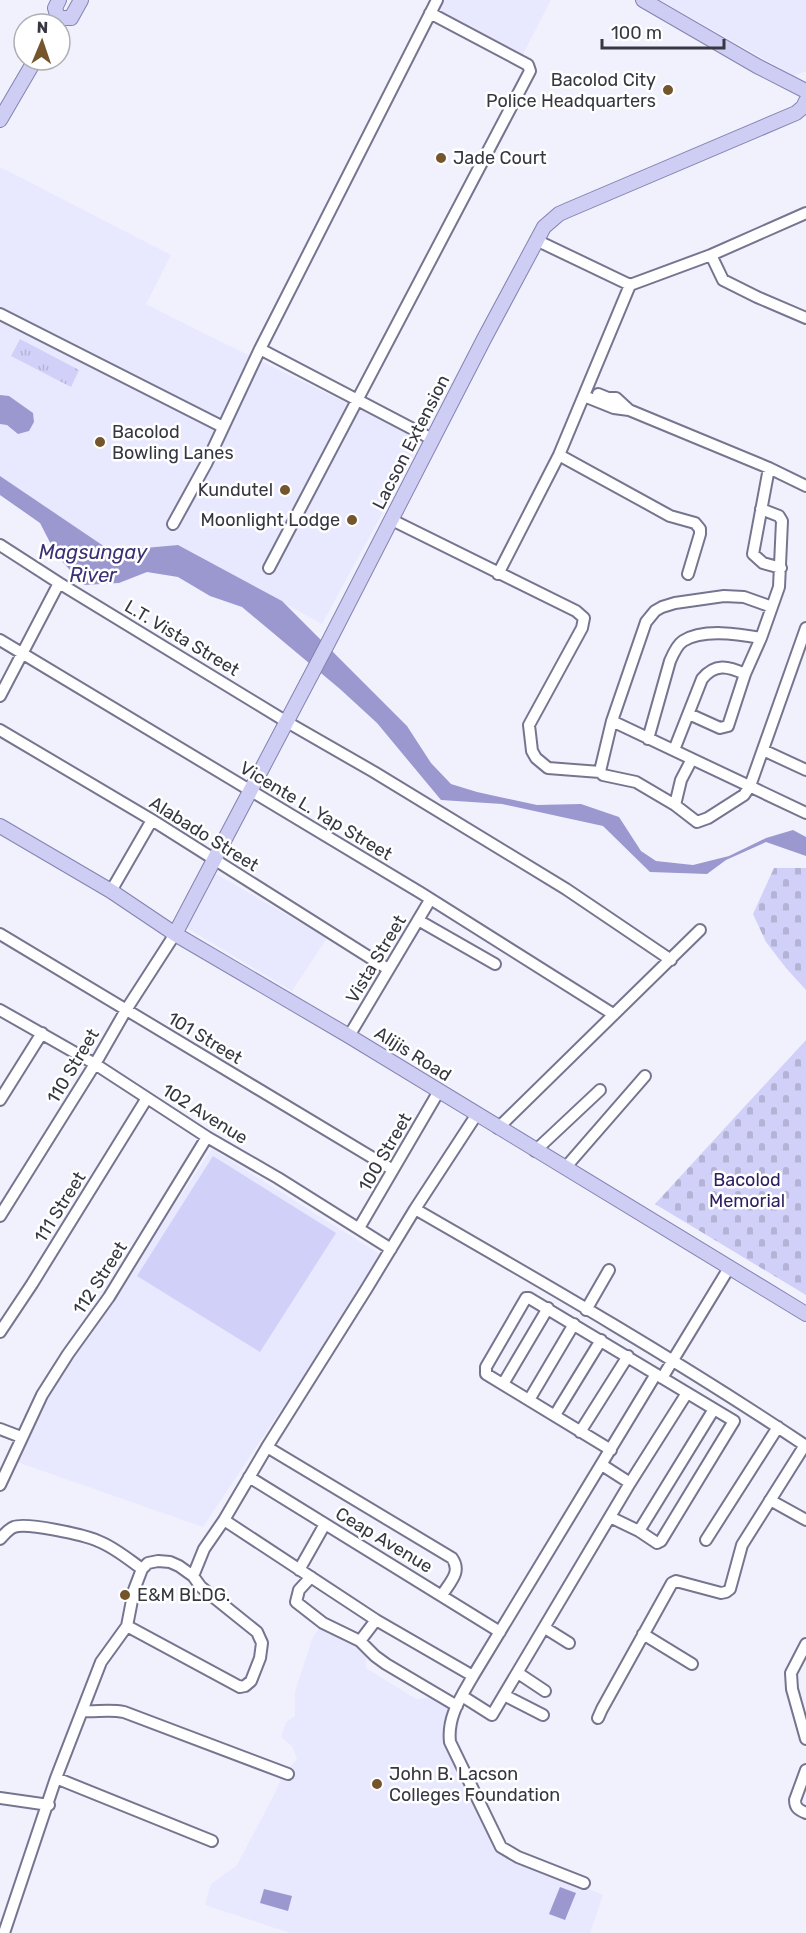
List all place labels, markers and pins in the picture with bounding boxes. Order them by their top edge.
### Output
place label: Bacolod City Police Headquarters [486,69,656,112]
marker: Bacolod City Police Headquarters [661,83,675,97]
place label: Jade Court [453,147,547,169]
marker: Jade Court [434,151,448,165]
place label: Bacolod Bowling Lanes [112,421,234,464]
marker: Bacolod Bowling Lanes [93,435,107,449]
place label: Kundutel [198,479,273,501]
marker: Kundutel [278,483,292,497]
place label: Moonlight Lodge [201,509,340,531]
marker: Moonlight Lodge [345,513,359,527]
place label: E&M BLDG. [137,1584,230,1606]
marker: E&M BLDG. [118,1588,132,1602]
place label: John B. Lacson Colleges Foundation [389,1763,560,1806]
marker: John B. Lacson Colleges Foundation [370,1777,384,1791]

